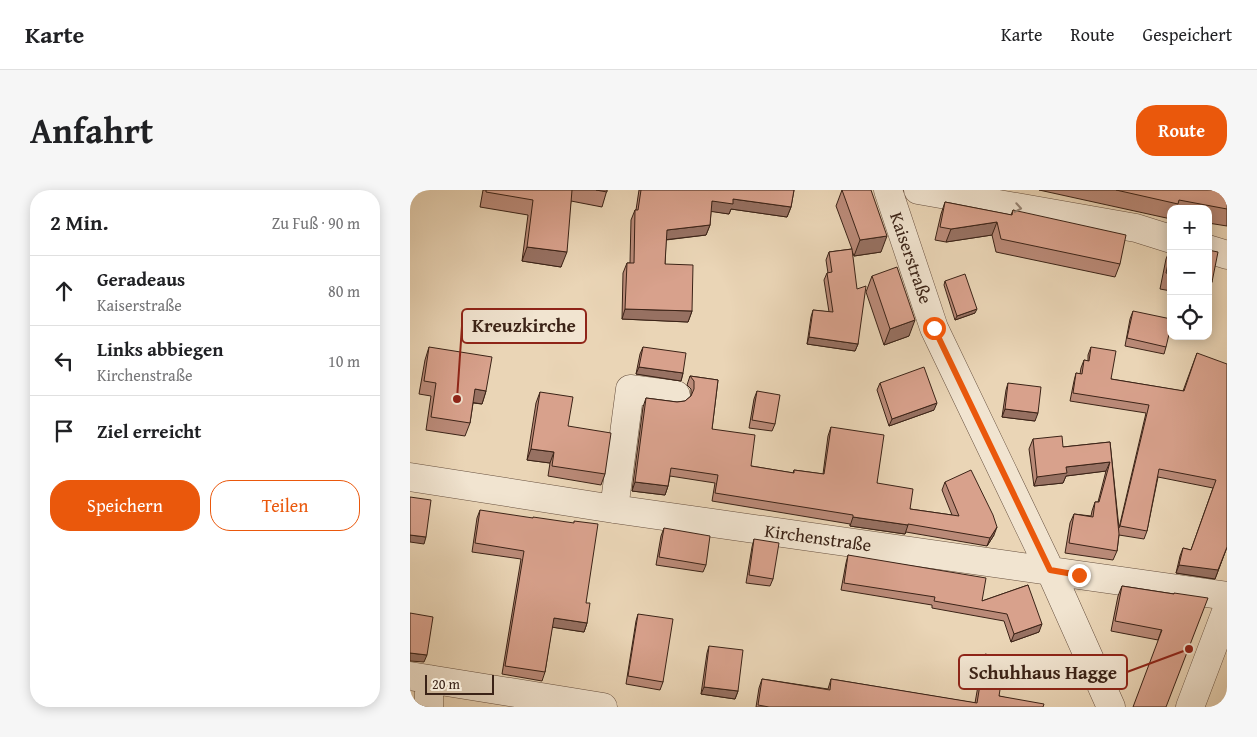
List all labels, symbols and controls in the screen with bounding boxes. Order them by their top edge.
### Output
text: Karte [25,17,84,52]
text: Karte [1001,21,1042,48]
text: Route [1070,21,1115,48]
text: Gespeichert [1143,21,1232,48]
text: Anfahrt [30,105,153,156]
button: Route [1136,105,1227,156]
one-way arrow [1013,202,1022,212]
map controls [1167,205,1212,340]
button: + [1167,205,1212,250]
text: 2 Min. [50,207,108,238]
street label: Kaiserstraße [883,208,940,307]
text: Zu Fuß · 90 m [272,211,360,235]
button: − [1167,250,1212,295]
text: Geradeaus [97,265,185,293]
icon: ahead [50,277,78,305]
text: 80 m [328,279,360,303]
text: Kaiserstraße [97,293,182,317]
button: locate [1167,295,1212,340]
callout: Kreuzkirche [462,309,586,343]
text: Kreuzkirche [472,311,576,339]
route start [923,317,946,340]
text: Links abbiegen [97,335,223,363]
icon: left [50,347,78,375]
text: 10 m [328,349,360,373]
text: Kirchenstraße [97,363,193,387]
icon: arrive [50,417,78,445]
text: Ziel erreicht [97,417,201,445]
button: Speichern [50,480,200,531]
button: Teilen [210,480,360,531]
street label: Kirchenstraße [763,517,873,558]
route end [1068,564,1091,587]
callout: Schuhhaus Hagge [959,655,1127,689]
text: Schuhhaus Hagge [969,658,1117,686]
scale bar [425,672,494,695]
text: 20 m [432,674,460,694]

